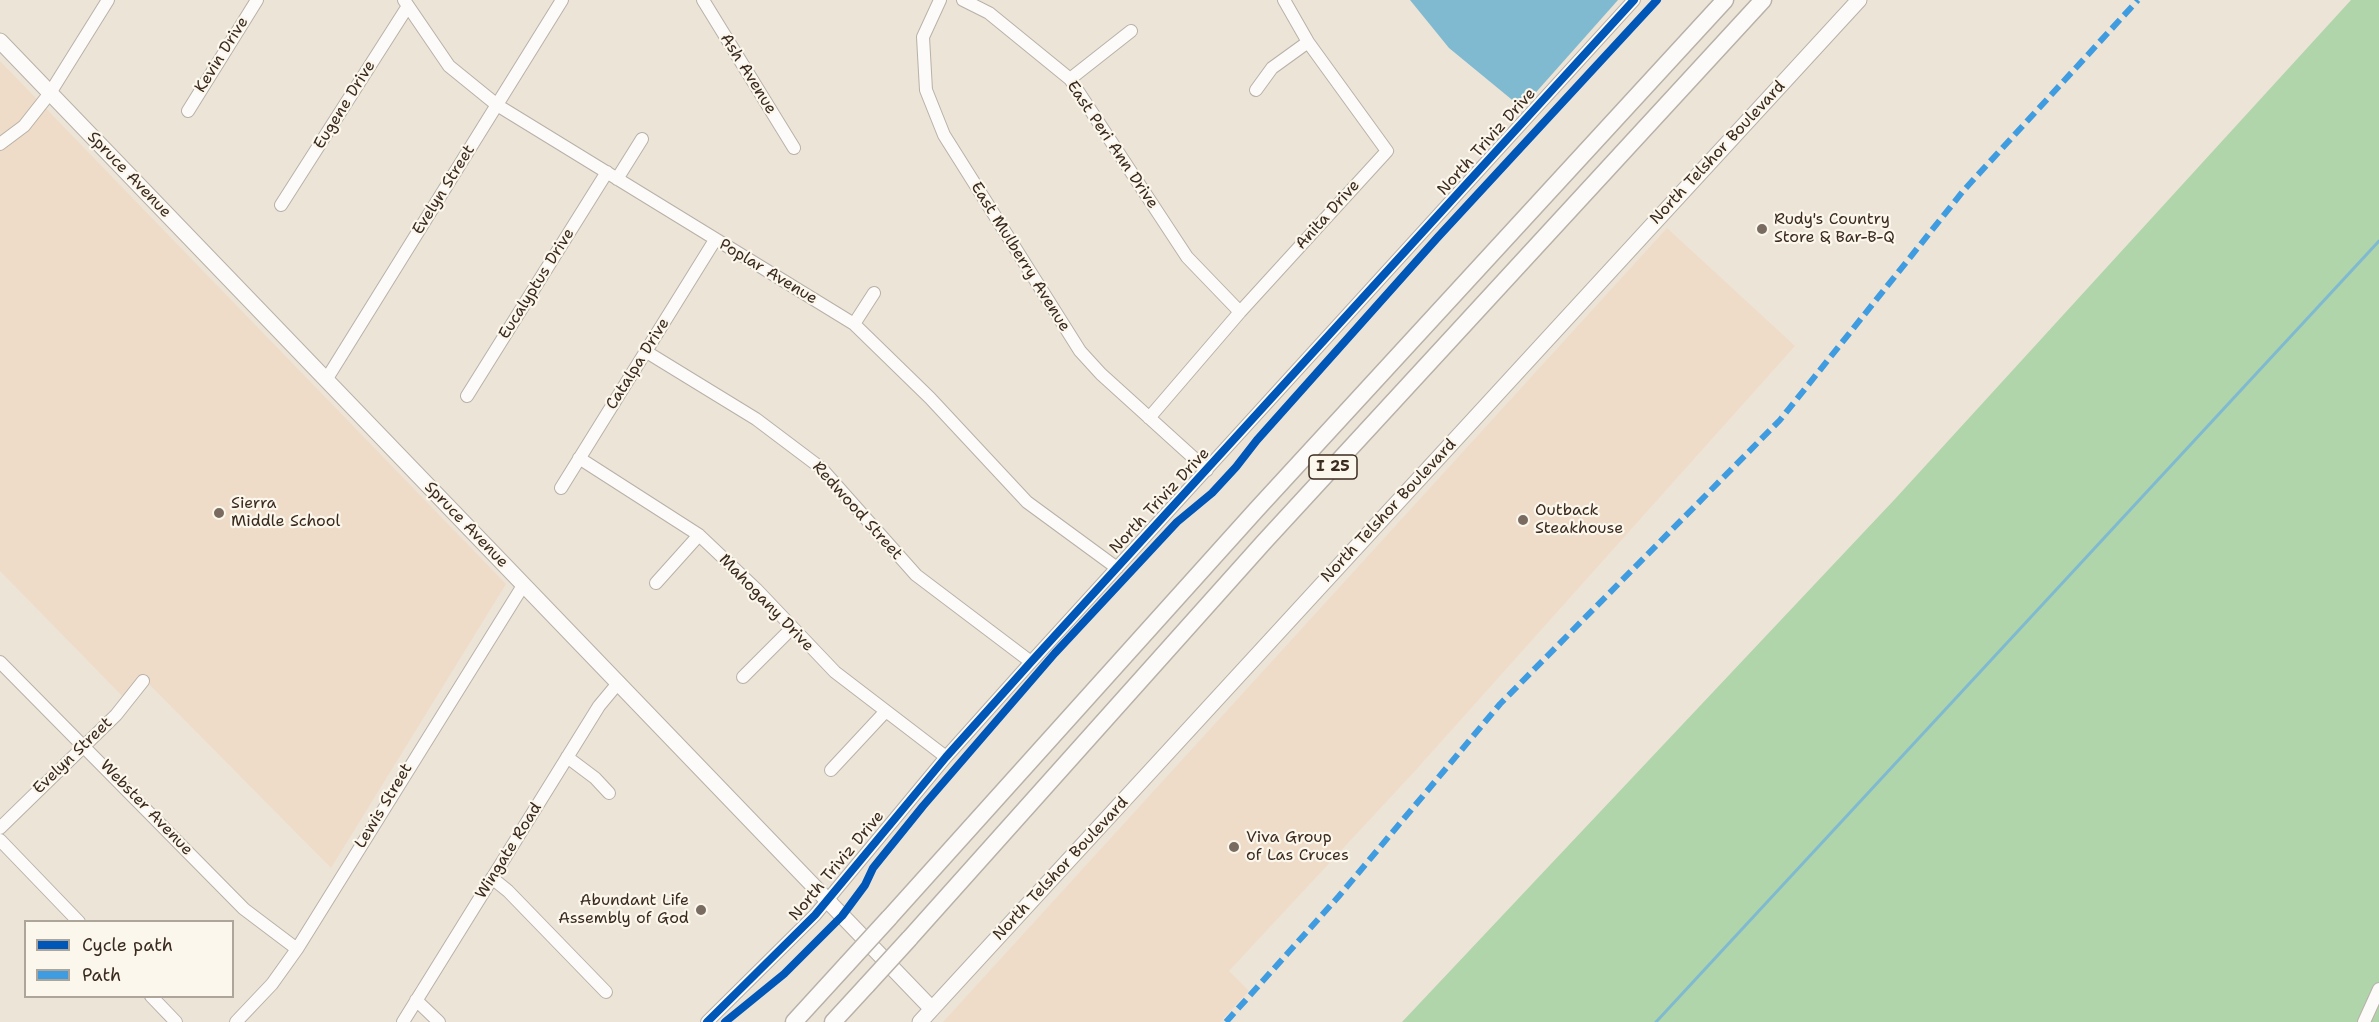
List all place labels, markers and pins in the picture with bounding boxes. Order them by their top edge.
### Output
place label: Rudy's Country Store & Bar-B-Q [1774,210,1895,248]
marker: Rudy's Country Store & Bar-B-Q [1755,222,1769,236]
place label: Sierra Middle School [231,494,340,532]
place label: Outback Steakhouse [1535,501,1623,539]
marker: Sierra Middle School [212,506,226,520]
marker: Outback Steakhouse [1516,513,1530,527]
place label: Viva Group of Las Cruces [1246,828,1349,866]
marker: Viva Group of Las Cruces [1227,840,1241,854]
place label: Abundant Life Assembly of God [558,891,689,929]
marker: Abundant Life Assembly of God [694,903,708,917]

